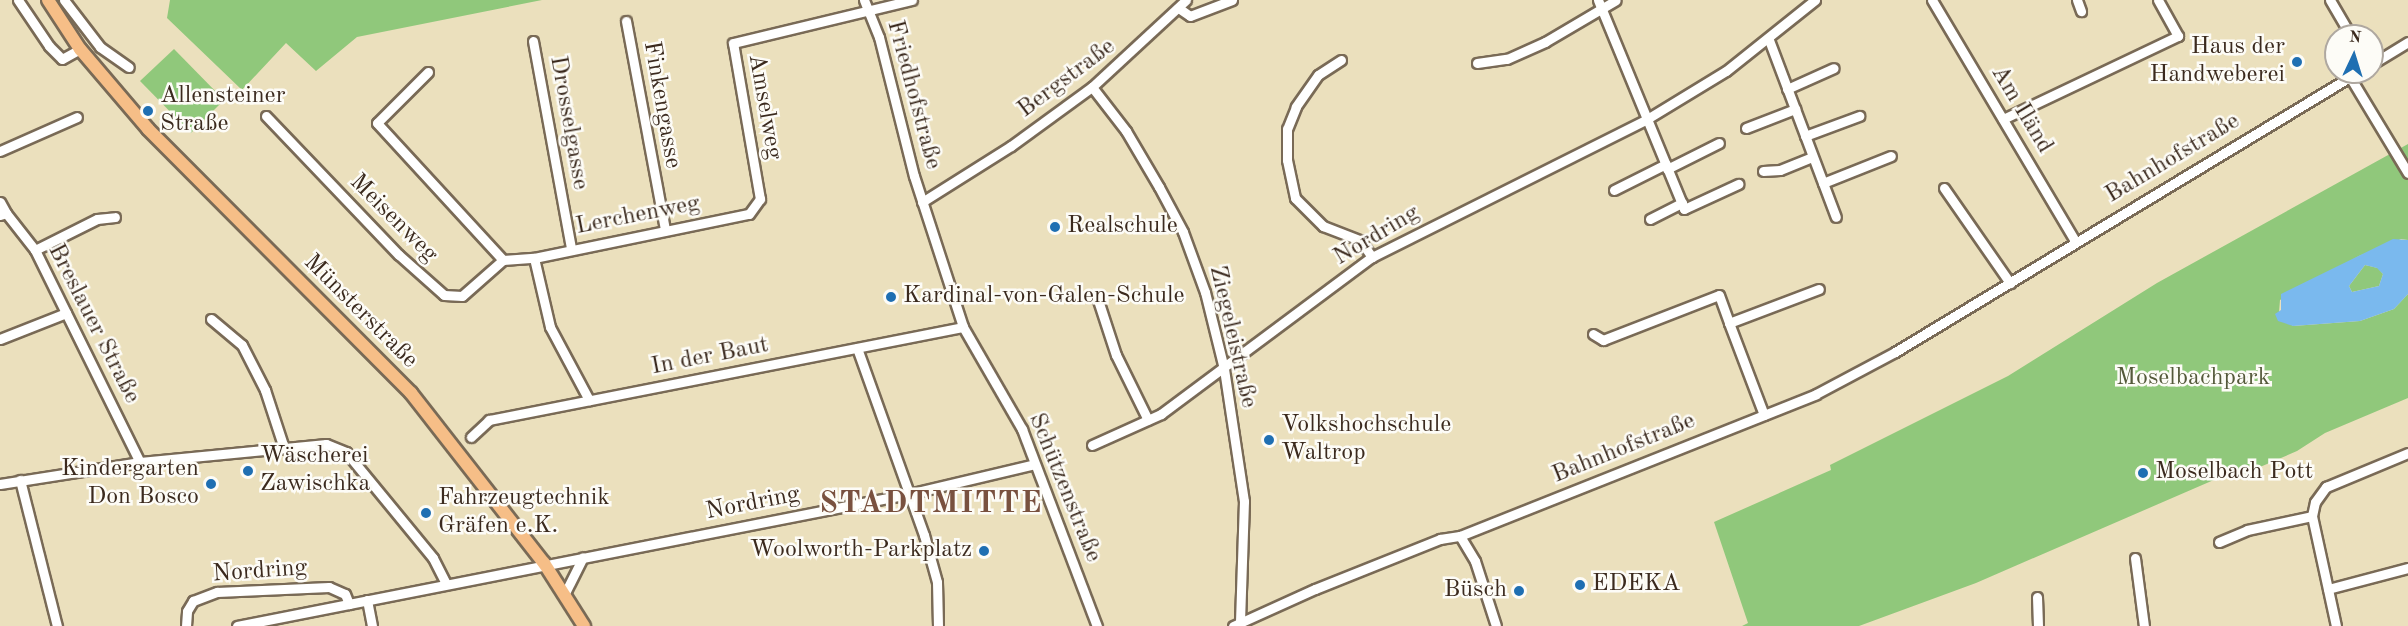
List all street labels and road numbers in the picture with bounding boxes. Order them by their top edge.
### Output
street label: Friedhofstraße [879,17,947,173]
street label: Bergstraße [1013,33,1121,125]
street label: Finkengasse [636,39,686,171]
street label: Amselweg [741,52,787,162]
street label: Drosselgasse [542,54,594,192]
street label: Am Iländ [1984,61,2058,159]
street label: Bahnhofstraße [2101,108,2245,210]
street label: Meisenweg [343,169,443,269]
street label: Lerchenweg [573,190,703,242]
street label: Nordring [1329,199,1425,273]
street label: Breslauer Straße [40,239,146,409]
street label: Münsterstraße [297,249,423,375]
street label: Ziegeleistraße [1202,263,1262,411]
street label: In der Baut [649,332,771,382]
street label: Bahnhofstraße [1548,407,1700,491]
street label: Schützenstraße [1021,409,1107,567]
street label: Nordring [704,481,802,527]
street label: Nordring [212,554,308,590]

